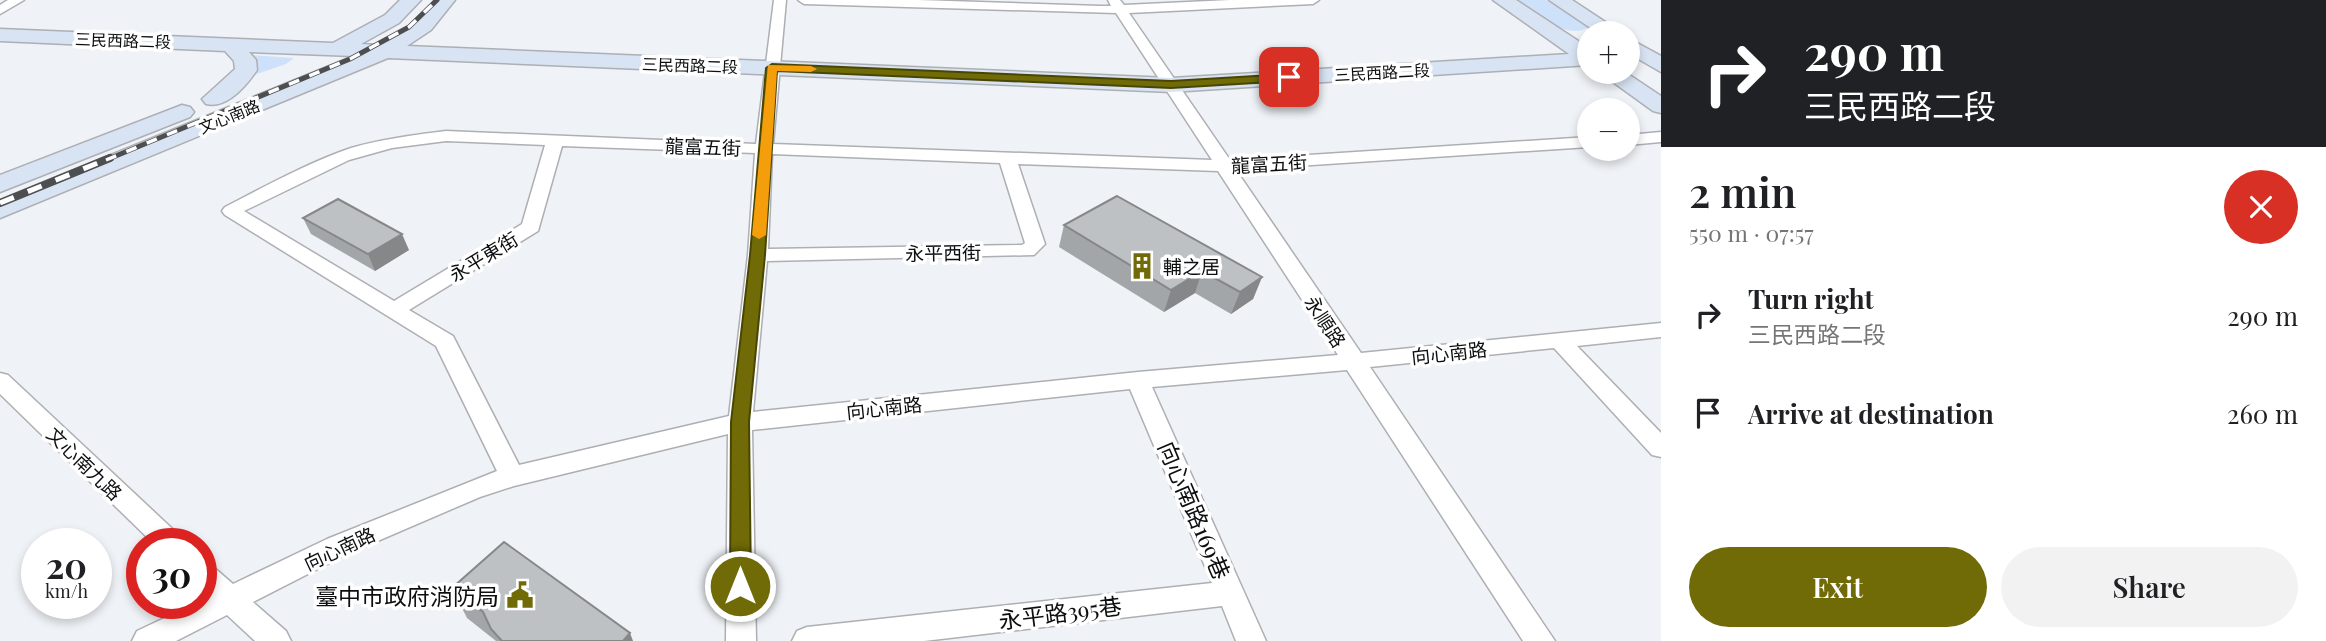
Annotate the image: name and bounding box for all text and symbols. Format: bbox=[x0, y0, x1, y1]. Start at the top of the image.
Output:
text: 290 m bbox=[1804, 18, 1944, 83]
map controls bbox=[1577, 21, 1640, 161]
button: + bbox=[1577, 21, 1640, 84]
street label: 三民西路二段 bbox=[75, 28, 171, 52]
icon: right bbox=[1689, 28, 1780, 119]
pin bbox=[1259, 47, 1319, 107]
street label: 三民西路二段 bbox=[642, 53, 738, 77]
icon: arrive bbox=[1270, 58, 1308, 96]
street label: 三民西路二段 bbox=[1334, 59, 1430, 85]
text: 三民西路二段 bbox=[1804, 83, 1996, 126]
street label: 文心南路 bbox=[195, 94, 263, 138]
button: − bbox=[1577, 98, 1640, 161]
street label: 龍富五街 bbox=[665, 132, 741, 160]
street label: 龍富五街 bbox=[1230, 148, 1308, 178]
text: 2 min bbox=[1689, 163, 1796, 219]
button: close bbox=[2224, 170, 2298, 244]
text: 550 m · 07:57 bbox=[1689, 217, 1814, 248]
street label: 永平東街 bbox=[444, 225, 522, 287]
street label: 永平西街 bbox=[905, 238, 981, 266]
building icon: 輔之居 bbox=[1127, 251, 1157, 281]
place label: 輔之居 bbox=[1163, 253, 1220, 279]
text: Turn right bbox=[1748, 281, 1874, 316]
street label: 永順路 bbox=[1300, 290, 1352, 352]
icon: right bbox=[1689, 296, 1727, 334]
text: 290 m bbox=[2227, 298, 2298, 333]
text: 三民西路二段 bbox=[1748, 318, 1886, 349]
street label: 向心南路 bbox=[1410, 335, 1488, 369]
street label: 向心南路 bbox=[845, 390, 923, 424]
icon: arrive bbox=[1689, 394, 1727, 432]
text: Arrive at destination bbox=[1748, 396, 1994, 431]
text: 260 m bbox=[2227, 396, 2298, 431]
street label: 文心南九路 bbox=[42, 421, 128, 505]
street label: 向心南路169巷 bbox=[1152, 436, 1238, 584]
street label: 向心南路 bbox=[299, 520, 379, 576]
speed limit sign: 30 bbox=[126, 528, 217, 619]
text: 20 bbox=[46, 541, 87, 588]
button: Exit bbox=[1689, 547, 1987, 627]
button: Share bbox=[2001, 547, 2298, 627]
position arrow bbox=[703, 549, 777, 623]
text: km/h bbox=[45, 579, 88, 603]
place label: 臺中市政府消防局 bbox=[315, 580, 499, 611]
public building icon: 臺中市政府消防局 bbox=[505, 580, 535, 610]
street label: 永平路395巷 bbox=[997, 589, 1123, 635]

